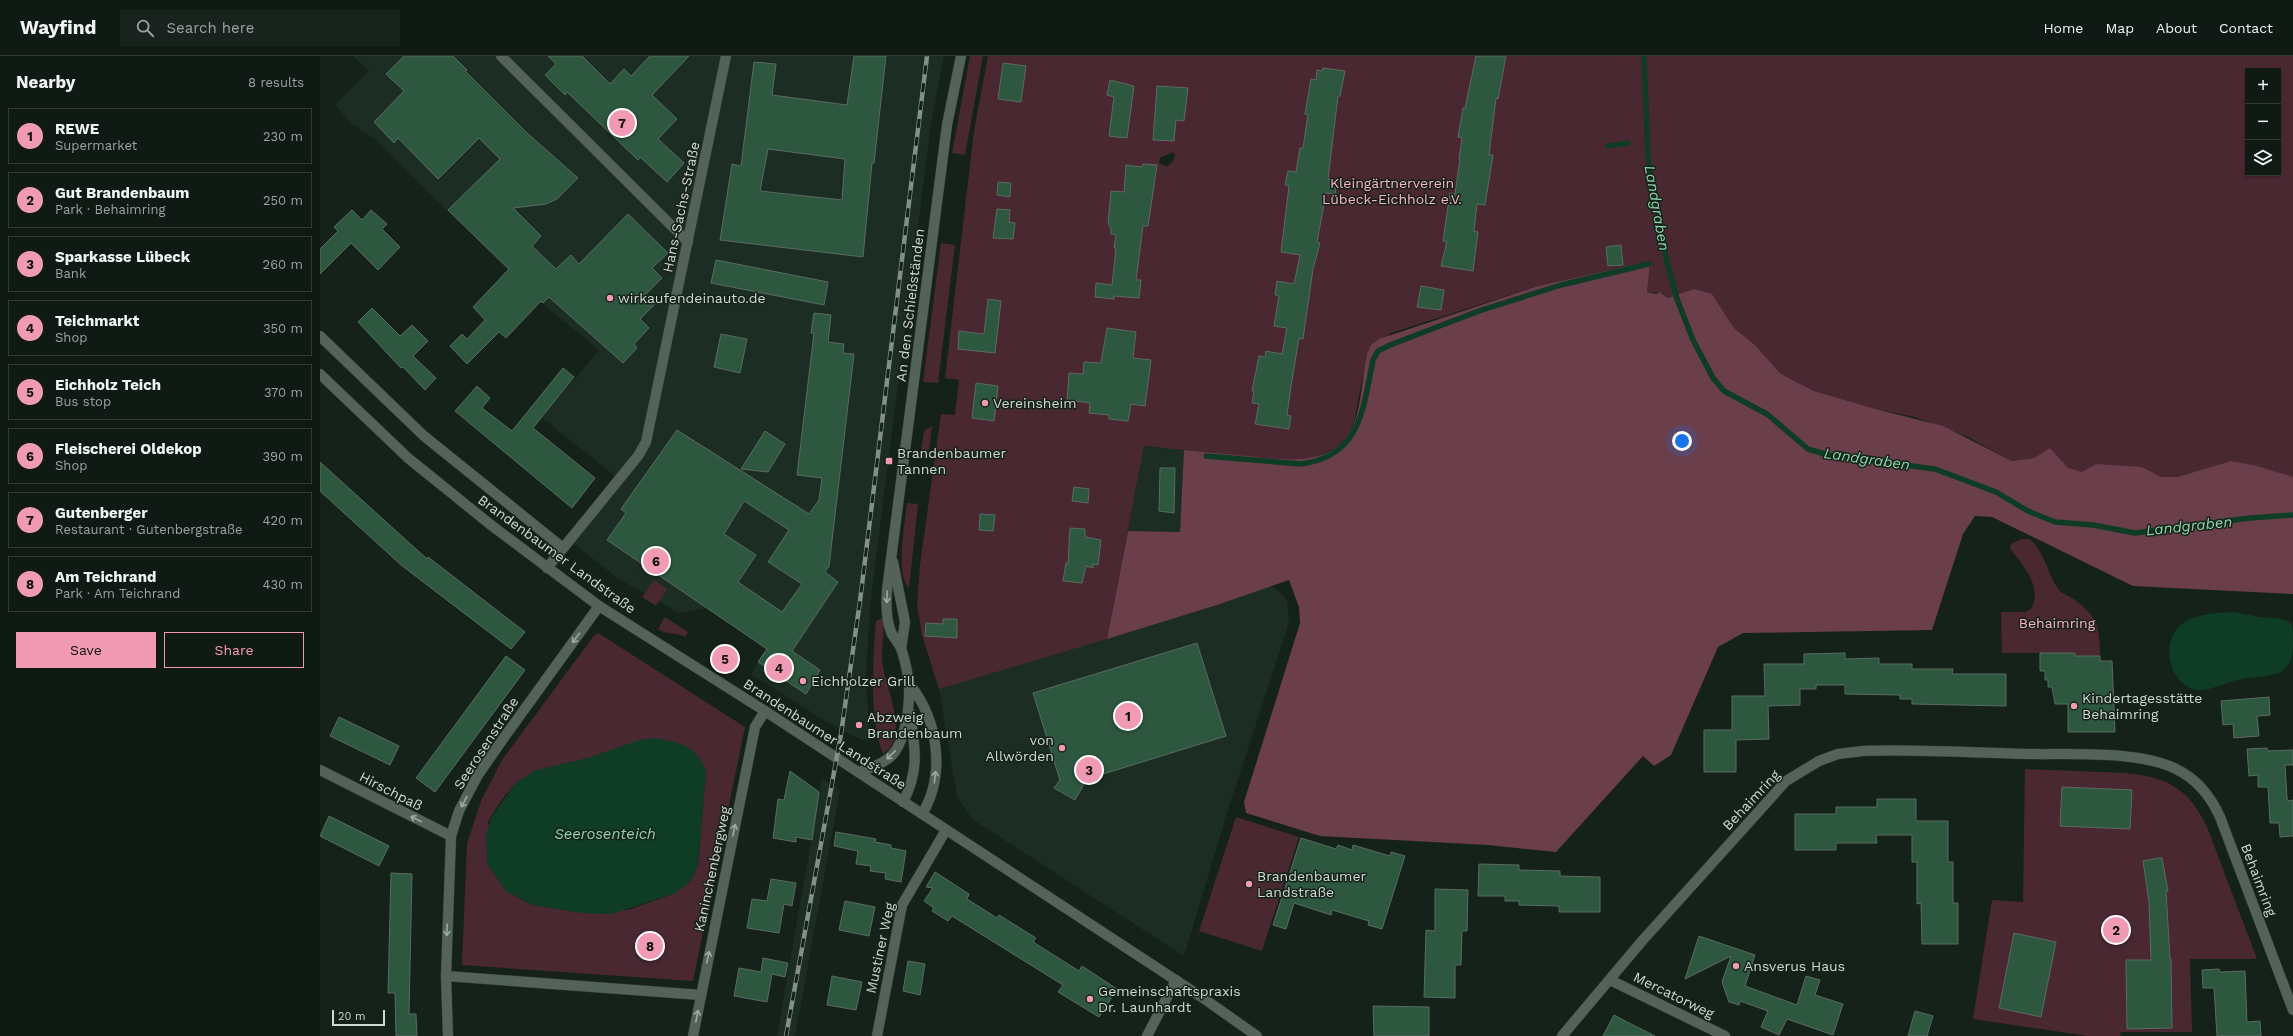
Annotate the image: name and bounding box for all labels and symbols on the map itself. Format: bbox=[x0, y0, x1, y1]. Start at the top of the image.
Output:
pin: 7 bbox=[609, 108, 635, 138]
street label: Hans-Sachs-Straße bbox=[659, 140, 703, 274]
water label: Landgraben bbox=[1641, 164, 1673, 252]
park label: Kleingärtnerverein Lübeck-Eichholz e.V. bbox=[1322, 175, 1462, 207]
street label: An den Schießständen bbox=[893, 227, 927, 383]
place label: wirkaufendeinauto.de bbox=[618, 290, 766, 306]
marker: wirkaufendeinauto.de bbox=[605, 293, 615, 303]
place label: Vereinsheim bbox=[993, 395, 1077, 411]
marker: Vereinsheim bbox=[980, 398, 990, 408]
your location bbox=[1672, 431, 1692, 451]
water label: Landgraben bbox=[1823, 444, 1911, 474]
place label: Brandenbaumer Tannen bbox=[897, 445, 1007, 477]
marker: Brandenbaumer Tannen bbox=[884, 456, 894, 466]
street label: Brandenbaumer Landstraße bbox=[475, 491, 639, 617]
water label: Landgraben bbox=[2145, 513, 2233, 539]
pin: 6 bbox=[643, 546, 669, 576]
one-way arrow bbox=[883, 590, 890, 603]
park label: Behaimring bbox=[2019, 615, 2096, 631]
one-way arrow bbox=[572, 632, 580, 643]
pin: 5 bbox=[712, 644, 738, 674]
pin: 4 bbox=[766, 653, 792, 683]
place label: Eichholzer Grill bbox=[811, 673, 916, 689]
street label: Brandenbaumer Landstraße bbox=[741, 675, 909, 793]
marker: Eichholzer Grill bbox=[798, 676, 808, 686]
place label: Kindertagesstätte Behaimring bbox=[2082, 690, 2202, 722]
street label: Seerosenstraße bbox=[450, 694, 522, 792]
pin: 1 bbox=[1115, 701, 1141, 731]
marker: Kindertagesstätte Behaimring bbox=[2069, 701, 2079, 711]
place label: Abzweig Brandenbaum bbox=[867, 709, 962, 741]
marker: Abzweig Brandenbaum bbox=[854, 720, 864, 730]
place label: von Allwörden bbox=[986, 732, 1054, 764]
marker: von Allwörden bbox=[1057, 743, 1067, 753]
one-way arrow bbox=[886, 751, 896, 760]
pin: 3 bbox=[1076, 755, 1102, 785]
street label: Behaimring bbox=[1719, 766, 1783, 833]
street label: Hirschpaß bbox=[357, 768, 425, 814]
one-way arrow bbox=[931, 771, 939, 784]
one-way arrow bbox=[459, 796, 467, 808]
street label: Kaninchenbergweg bbox=[691, 804, 733, 933]
one-way arrow bbox=[410, 815, 422, 822]
one-way arrow bbox=[731, 823, 739, 836]
water label: Seerosenteich bbox=[554, 825, 656, 843]
street label: Behaimring bbox=[2238, 841, 2280, 919]
place label: Brandenbaumer Landstraße bbox=[1257, 868, 1367, 900]
marker: Brandenbaumer Landstraße bbox=[1244, 879, 1254, 889]
street label: Mustiner Weg bbox=[863, 901, 898, 995]
pin: 2 bbox=[2103, 915, 2129, 945]
one-way arrow bbox=[444, 923, 451, 936]
pin: 8 bbox=[637, 931, 663, 961]
one-way arrow bbox=[705, 951, 713, 964]
place label: Ansverus Haus bbox=[1744, 958, 1845, 974]
marker: Ansverus Haus bbox=[1731, 961, 1741, 971]
street label: Mercatorweg bbox=[1631, 969, 1717, 1022]
place label: Gemeinschaftspraxis Dr. Launhardt bbox=[1098, 983, 1241, 1015]
marker: Gemeinschaftspraxis Dr. Launhardt bbox=[1085, 994, 1095, 1004]
scale bar bbox=[332, 1008, 385, 1027]
one-way arrow bbox=[693, 1009, 701, 1022]

